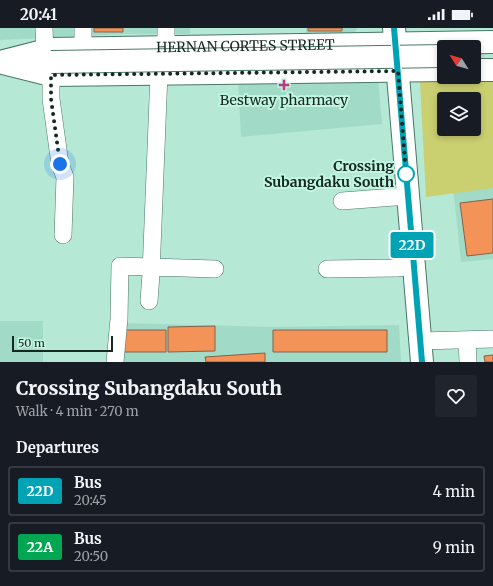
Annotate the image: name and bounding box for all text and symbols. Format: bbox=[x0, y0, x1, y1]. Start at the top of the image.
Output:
text: 20:41 bbox=[20, 5, 57, 24]
street label: HERNAN CORTES STREET bbox=[156, 36, 335, 56]
north arrow bbox=[437, 40, 481, 84]
map controls bbox=[437, 40, 481, 136]
marker: Bestway pharmacy bbox=[279, 80, 289, 90]
place label: Bestway pharmacy bbox=[220, 91, 349, 109]
button: layers bbox=[437, 92, 481, 136]
your location bbox=[50, 154, 70, 174]
place label: Crossing Subangdaku South bbox=[264, 157, 395, 191]
marker: Crossing Subangdaku South bbox=[397, 165, 415, 183]
line badge: 22D bbox=[389, 232, 435, 258]
text: 22D bbox=[399, 236, 425, 254]
scale bar bbox=[12, 334, 113, 353]
text: 50 m bbox=[18, 336, 45, 350]
button: heart bbox=[435, 375, 477, 417]
text: Crossing Subangdaku South bbox=[16, 376, 282, 400]
text: Walk · 4 min · 270 m bbox=[16, 403, 139, 420]
text: Departures bbox=[16, 438, 99, 457]
text: Bus bbox=[74, 473, 102, 492]
text: 22D bbox=[27, 482, 53, 500]
text: 4 min bbox=[433, 482, 475, 501]
text: 20:45 bbox=[74, 492, 107, 509]
text: Bus bbox=[74, 529, 102, 548]
text: 22A bbox=[27, 538, 53, 556]
text: 9 min bbox=[433, 538, 475, 557]
text: 20:50 bbox=[74, 548, 108, 565]

